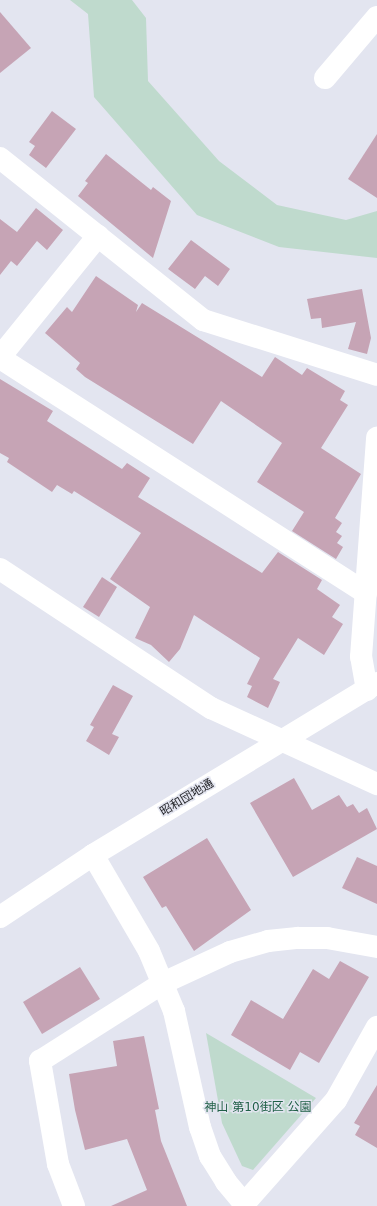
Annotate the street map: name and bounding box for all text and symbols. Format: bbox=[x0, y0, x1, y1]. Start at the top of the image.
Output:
street label: 昭和団地通 bbox=[158, 776, 216, 820]
park label: 神山 第10街区 公園 bbox=[205, 1101, 311, 1115]

